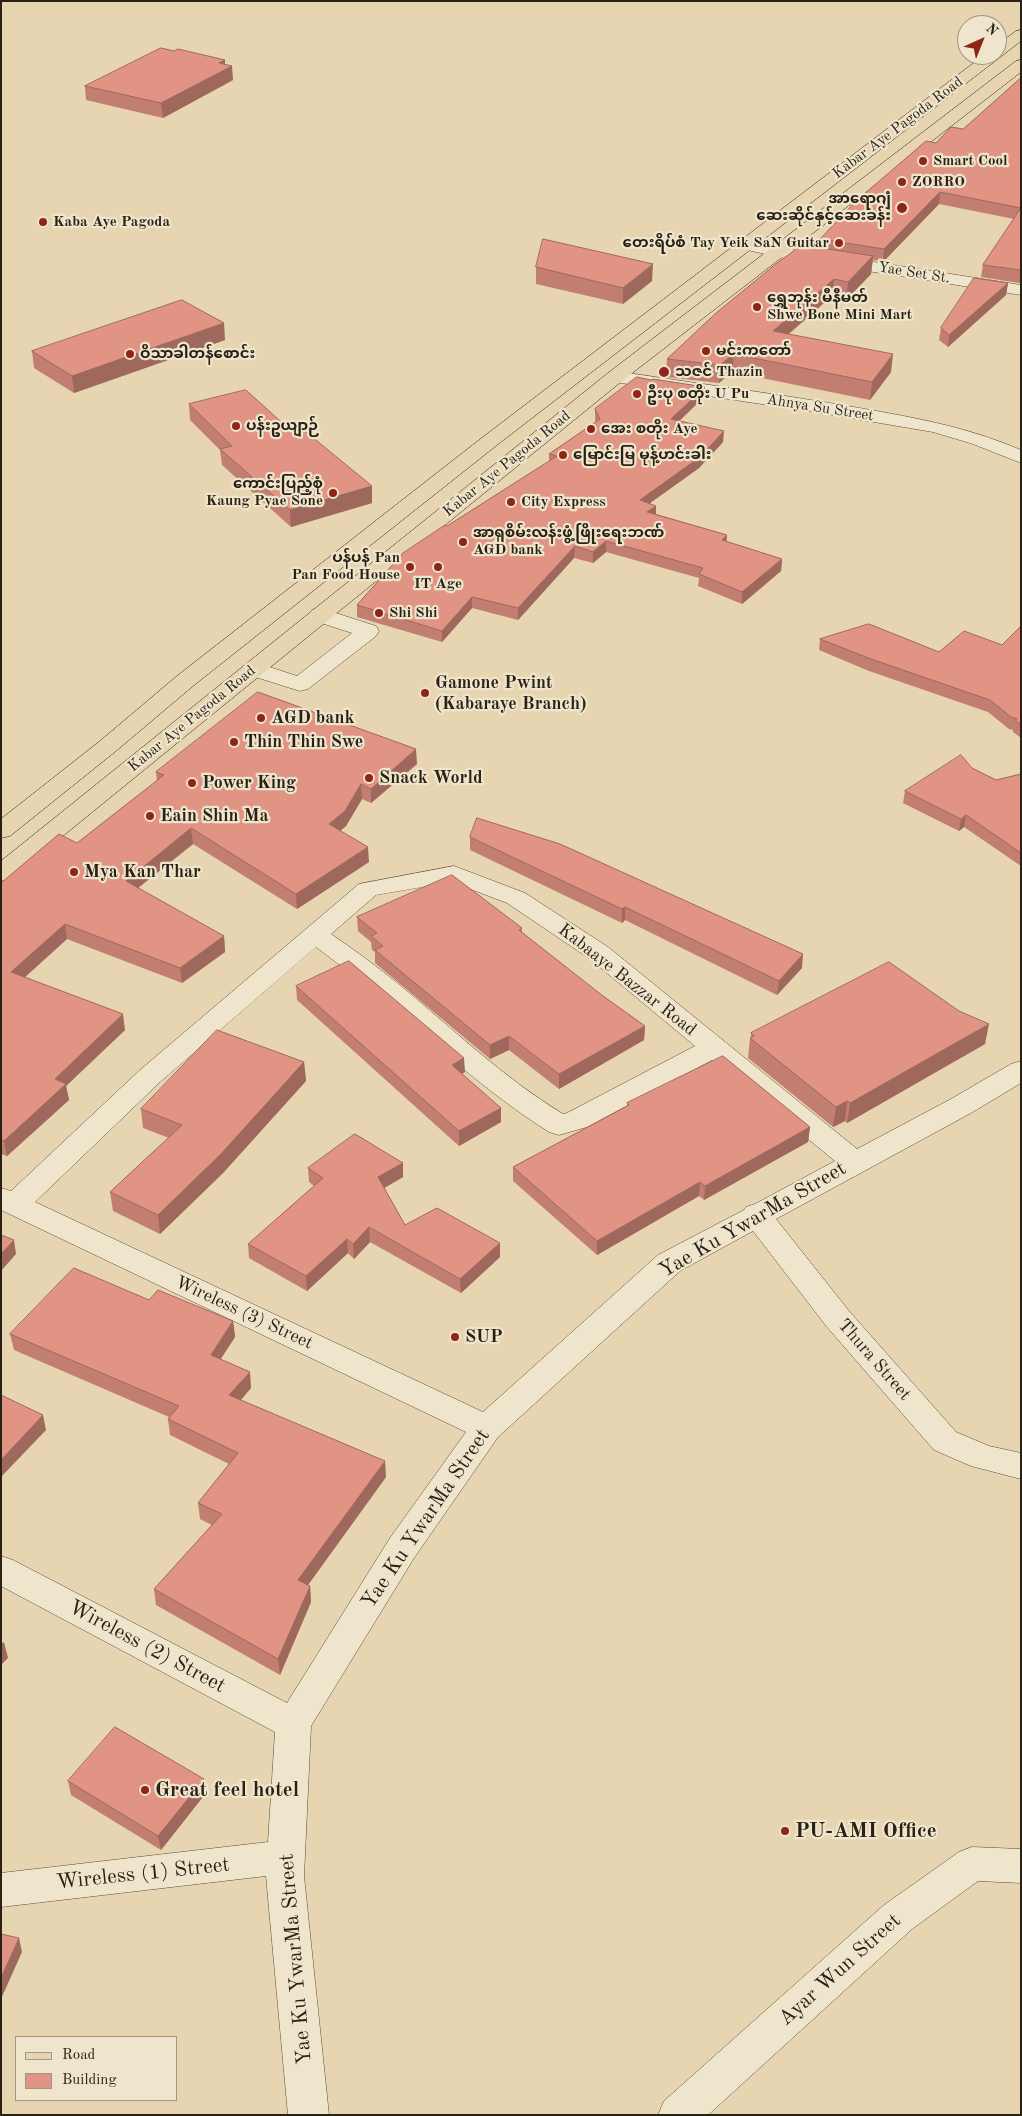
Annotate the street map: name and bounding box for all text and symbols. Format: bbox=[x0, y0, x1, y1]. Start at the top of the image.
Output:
north arrow bbox=[957, 15, 1007, 65]
text: N bbox=[983, 21, 1000, 39]
street label: Kabar Aye Pagoda Road bbox=[829, 73, 967, 183]
place label: Smart Cool bbox=[933, 152, 1008, 170]
marker: Smart Cool bbox=[917, 155, 929, 167]
place label: ZORRO bbox=[912, 173, 965, 191]
marker: ZORRO bbox=[896, 176, 908, 188]
place label: အာရောဂျံ ဆေးဆိုင်နှင့်ဆေးခန်း bbox=[756, 190, 891, 225]
marker: အာရောဂျံ ဆေးဆိုင်နှင့်ဆေးခန်း bbox=[895, 201, 909, 215]
place label: Kaba Aye Pagoda bbox=[53, 213, 170, 231]
marker: Kaba Aye Pagoda bbox=[37, 216, 49, 228]
place label: တေးရိပ်စံ Tay Yeik SaN Guitar bbox=[623, 234, 829, 252]
marker: တေးရိပ်စံ Tay Yeik SaN Guitar bbox=[833, 237, 845, 249]
street label: Yae Set St. bbox=[877, 258, 951, 288]
place label: ရွှေဘုန်း မီနီမတ် Shwe Bone Mini Mart bbox=[767, 289, 912, 324]
marker: ရွှေဘုန်း မီနီမတ် Shwe Bone Mini Mart bbox=[751, 301, 763, 313]
place label: မင်းကတော် bbox=[716, 342, 791, 360]
place label: ဝိသာခါတန်စောင်း bbox=[140, 345, 255, 363]
marker: မင်းကတော် bbox=[700, 345, 712, 357]
marker: ဝိသာခါတန်စောင်း bbox=[124, 348, 136, 360]
place label: သဇင် Thazin bbox=[675, 363, 763, 381]
marker: သဇင် Thazin bbox=[657, 365, 671, 379]
place label: ဦးပု စတိုး U Pu bbox=[647, 385, 749, 403]
marker: ဦးပု စတိုး U Pu bbox=[631, 388, 643, 400]
street label: Ahnya Su Street bbox=[765, 391, 875, 425]
street label: Kabar Aye Pagoda Road bbox=[440, 407, 574, 521]
place label: ပန်းဥယျာဉ် bbox=[246, 417, 319, 435]
marker: ပန်းဥယျာဉ် bbox=[230, 420, 242, 432]
place label: အေး စတိုး Aye bbox=[601, 420, 698, 438]
marker: အေး စတိုး Aye bbox=[585, 423, 597, 435]
place label: မြောင်းမြ မုန့်ဟင်းခါး bbox=[573, 446, 711, 464]
marker: မြောင်းမြ မုန့်ဟင်းခါး bbox=[557, 449, 569, 461]
place label: ကောင်းပြည့်စုံ Kaung Pyae Sone bbox=[206, 475, 323, 510]
marker: ကောင်းပြည့်စုံ Kaung Pyae Sone bbox=[327, 487, 339, 499]
place label: City Express bbox=[521, 493, 606, 511]
marker: City Express bbox=[505, 496, 517, 508]
place label: အာရှစိမ်းလန်းဖွံ့ဖြိုးရေးဘဏ် AGD bank bbox=[473, 524, 664, 559]
marker: အာရှစိမ်းလန်းဖွံ့ဖြိုးရေးဘဏ် AGD bank bbox=[457, 536, 469, 548]
place label: ပန်ပန် Pan Pan Food House bbox=[291, 549, 400, 584]
marker: ပန်ပန် Pan Pan Food House bbox=[404, 561, 416, 573]
marker: IT Age bbox=[432, 561, 444, 573]
place label: IT Age bbox=[414, 575, 462, 593]
place label: Shi Shi bbox=[389, 604, 437, 622]
marker: Shi Shi bbox=[373, 607, 385, 619]
street label: Kabar Aye Pagoda Road bbox=[125, 662, 259, 776]
place label: Gamone Pwint (Kabaraye Branch) bbox=[435, 672, 587, 714]
marker: Gamone Pwint (Kabaraye Branch) bbox=[419, 687, 431, 699]
place label: AGD bank bbox=[271, 707, 355, 729]
marker: AGD bank bbox=[255, 712, 267, 724]
place label: Thin Thin Swe bbox=[244, 731, 363, 753]
marker: Thin Thin Swe bbox=[228, 736, 240, 748]
place label: Snack World bbox=[379, 767, 483, 789]
place label: Power King bbox=[202, 772, 296, 794]
marker: Snack World bbox=[363, 772, 375, 784]
marker: Power King bbox=[186, 777, 198, 789]
place label: Eain Shin Ma bbox=[160, 805, 269, 827]
marker: Eain Shin Ma bbox=[144, 810, 156, 822]
place label: Mya Kan Thar bbox=[84, 861, 201, 883]
marker: Mya Kan Thar bbox=[68, 866, 80, 878]
street label: Kabaaye Bazzar Road bbox=[553, 919, 701, 1041]
street label: Yae Ku YwarMa Street bbox=[655, 1156, 851, 1284]
street label: Wireless (3) Street bbox=[172, 1272, 316, 1354]
street label: Thura Street bbox=[833, 1315, 915, 1405]
place label: SUP bbox=[465, 1326, 503, 1348]
marker: SUP bbox=[449, 1331, 461, 1343]
street label: Yae Ku YwarMa Street bbox=[356, 1424, 496, 1614]
street label: Wireless (2) Street bbox=[64, 1595, 230, 1699]
place label: Great feel hotel bbox=[155, 1777, 299, 1803]
marker: Great feel hotel bbox=[139, 1784, 151, 1796]
place label: PU-AMI Office bbox=[795, 1818, 937, 1844]
marker: PU-AMI Office bbox=[779, 1825, 791, 1837]
street label: Wireless (1) Street bbox=[55, 1852, 231, 1896]
street label: Yae Ku YwarMa Street bbox=[274, 1852, 318, 2066]
street label: Ayar Wun Street bbox=[774, 1908, 906, 2032]
legend bbox=[15, 2036, 178, 2101]
text: Road bbox=[62, 2048, 95, 2063]
text: Building bbox=[62, 2073, 117, 2088]

